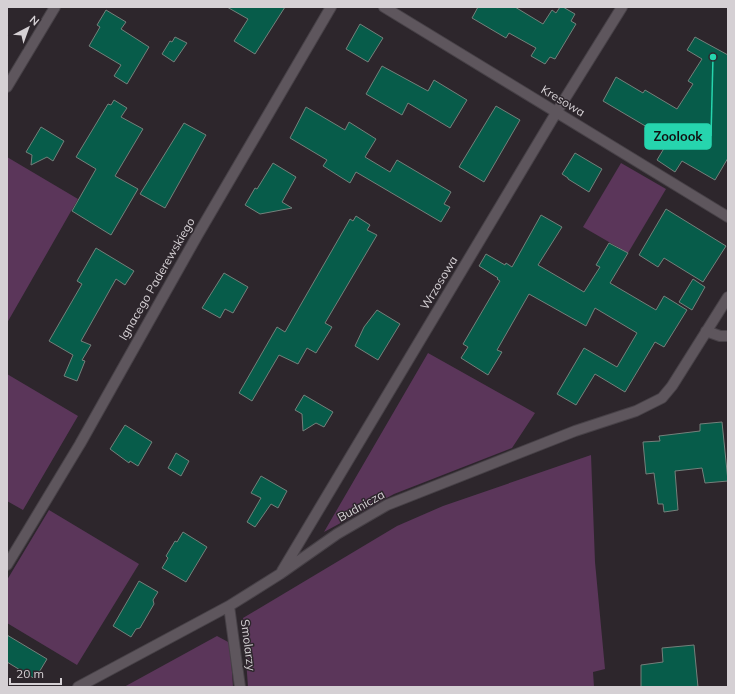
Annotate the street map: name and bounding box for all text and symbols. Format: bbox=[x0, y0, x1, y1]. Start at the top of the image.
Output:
north arrow bbox=[8, 8, 48, 48]
text: N bbox=[27, 12, 42, 28]
street label: Kresowa bbox=[539, 82, 588, 120]
callout: Zoolook bbox=[645, 124, 711, 149]
text: Zoolook bbox=[653, 128, 703, 144]
street label: Ignacego Paderewskiego bbox=[115, 215, 198, 343]
street label: Wrzosowa bbox=[417, 253, 461, 312]
street label: Budnicza bbox=[335, 487, 387, 525]
street label: Smolarzy bbox=[238, 618, 259, 672]
scale bar bbox=[10, 660, 61, 686]
text: 20 m bbox=[16, 666, 44, 681]

